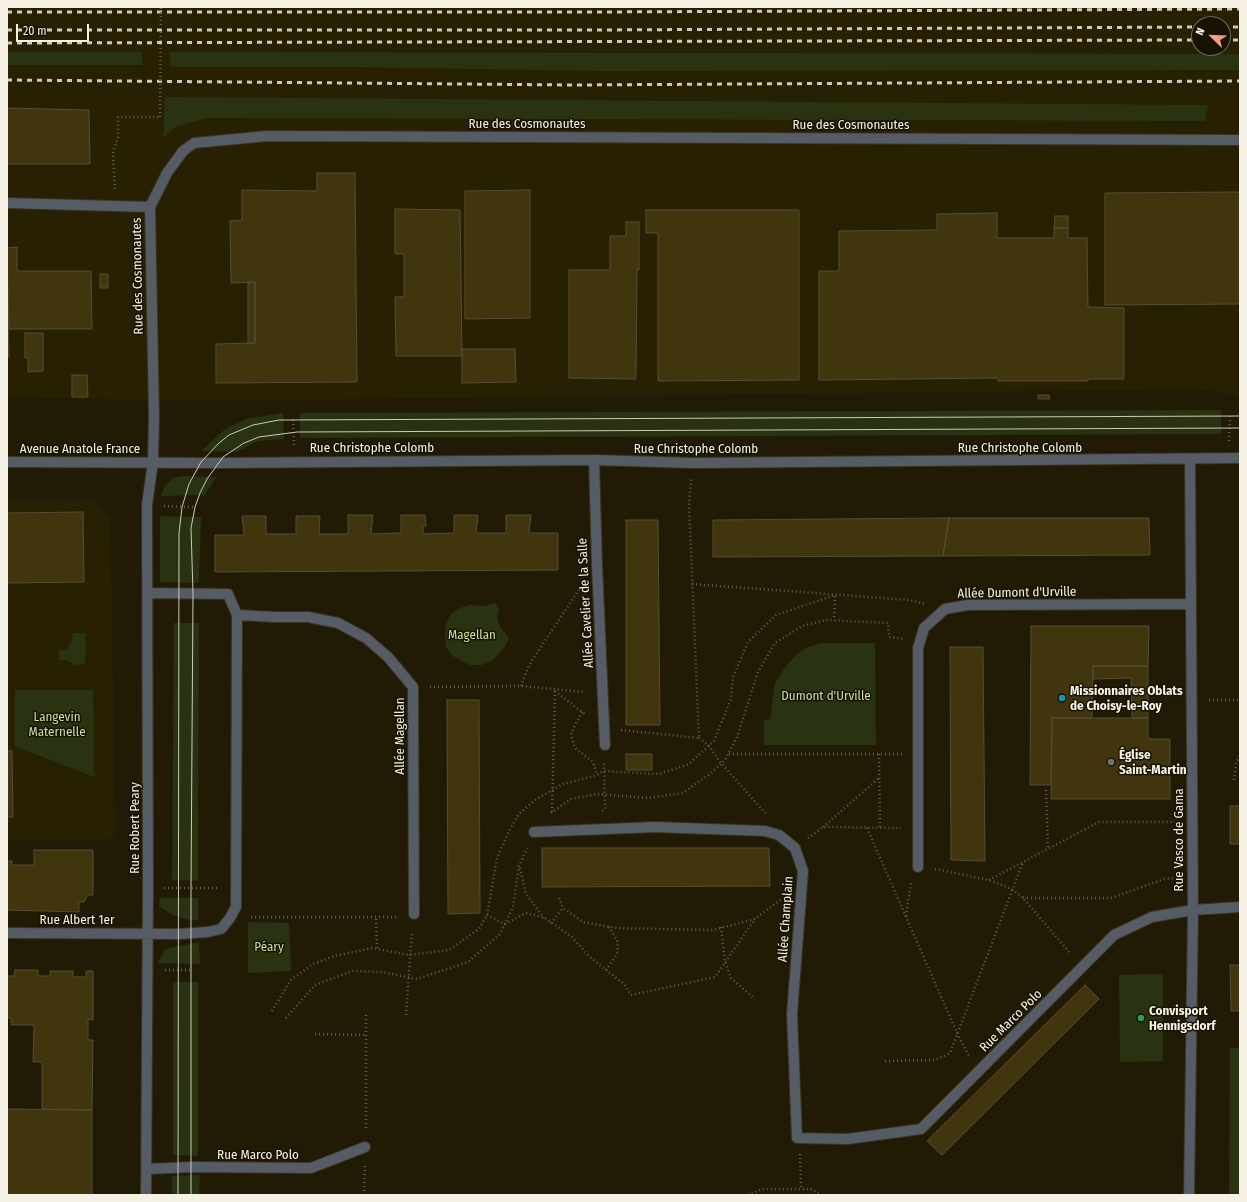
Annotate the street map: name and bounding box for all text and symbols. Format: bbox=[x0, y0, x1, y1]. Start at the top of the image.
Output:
scale bar bbox=[18, 16, 91, 42]
north arrow bbox=[1191, 16, 1231, 56]
text: 20 m bbox=[23, 24, 47, 38]
text: N bbox=[1193, 26, 1208, 37]
street label: Rue des Cosmonautes bbox=[469, 116, 585, 132]
street label: Rue des Cosmonautes bbox=[793, 117, 909, 133]
street label: Rue des Cosmonautes bbox=[129, 217, 147, 335]
street label: Rue Christophe Colomb bbox=[310, 440, 434, 456]
street label: Rue Christophe Colomb bbox=[958, 440, 1082, 456]
street label: Avenue Anatole France bbox=[20, 441, 140, 457]
street label: Rue Christophe Colomb bbox=[634, 441, 758, 457]
street label: Allée Cavelier de la Salle bbox=[575, 538, 597, 668]
street label: Allée Dumont d'Urville bbox=[957, 584, 1077, 602]
park label: Magellan bbox=[448, 627, 496, 643]
place label: Missionnaires Oblats de Choisy-le-Roy bbox=[1070, 683, 1183, 714]
park label: Dumont d'Urville bbox=[781, 688, 871, 704]
marker: Missionnaires Oblats de Choisy-le-Roy bbox=[1057, 693, 1067, 703]
street label: Allée Magellan bbox=[392, 697, 408, 775]
park label: Langevin Maternelle bbox=[28, 709, 86, 740]
place label: Église Saint-Martin bbox=[1119, 747, 1187, 778]
marker: Église Saint-Martin bbox=[1106, 757, 1116, 767]
street label: Rue Robert Peary bbox=[127, 782, 143, 874]
street label: Rue Vasco de Gama bbox=[1171, 788, 1187, 892]
street label: Allée Champlain bbox=[775, 876, 797, 962]
street label: Rue Albert 1er bbox=[40, 912, 114, 928]
park label: Péary bbox=[254, 939, 284, 955]
street label: Rue Marco Polo bbox=[977, 987, 1045, 1055]
place label: Convisport Hennigsdorf bbox=[1149, 1003, 1216, 1034]
marker: Convisport Hennigsdorf bbox=[1136, 1013, 1146, 1023]
street label: Rue Marco Polo bbox=[217, 1147, 299, 1163]

